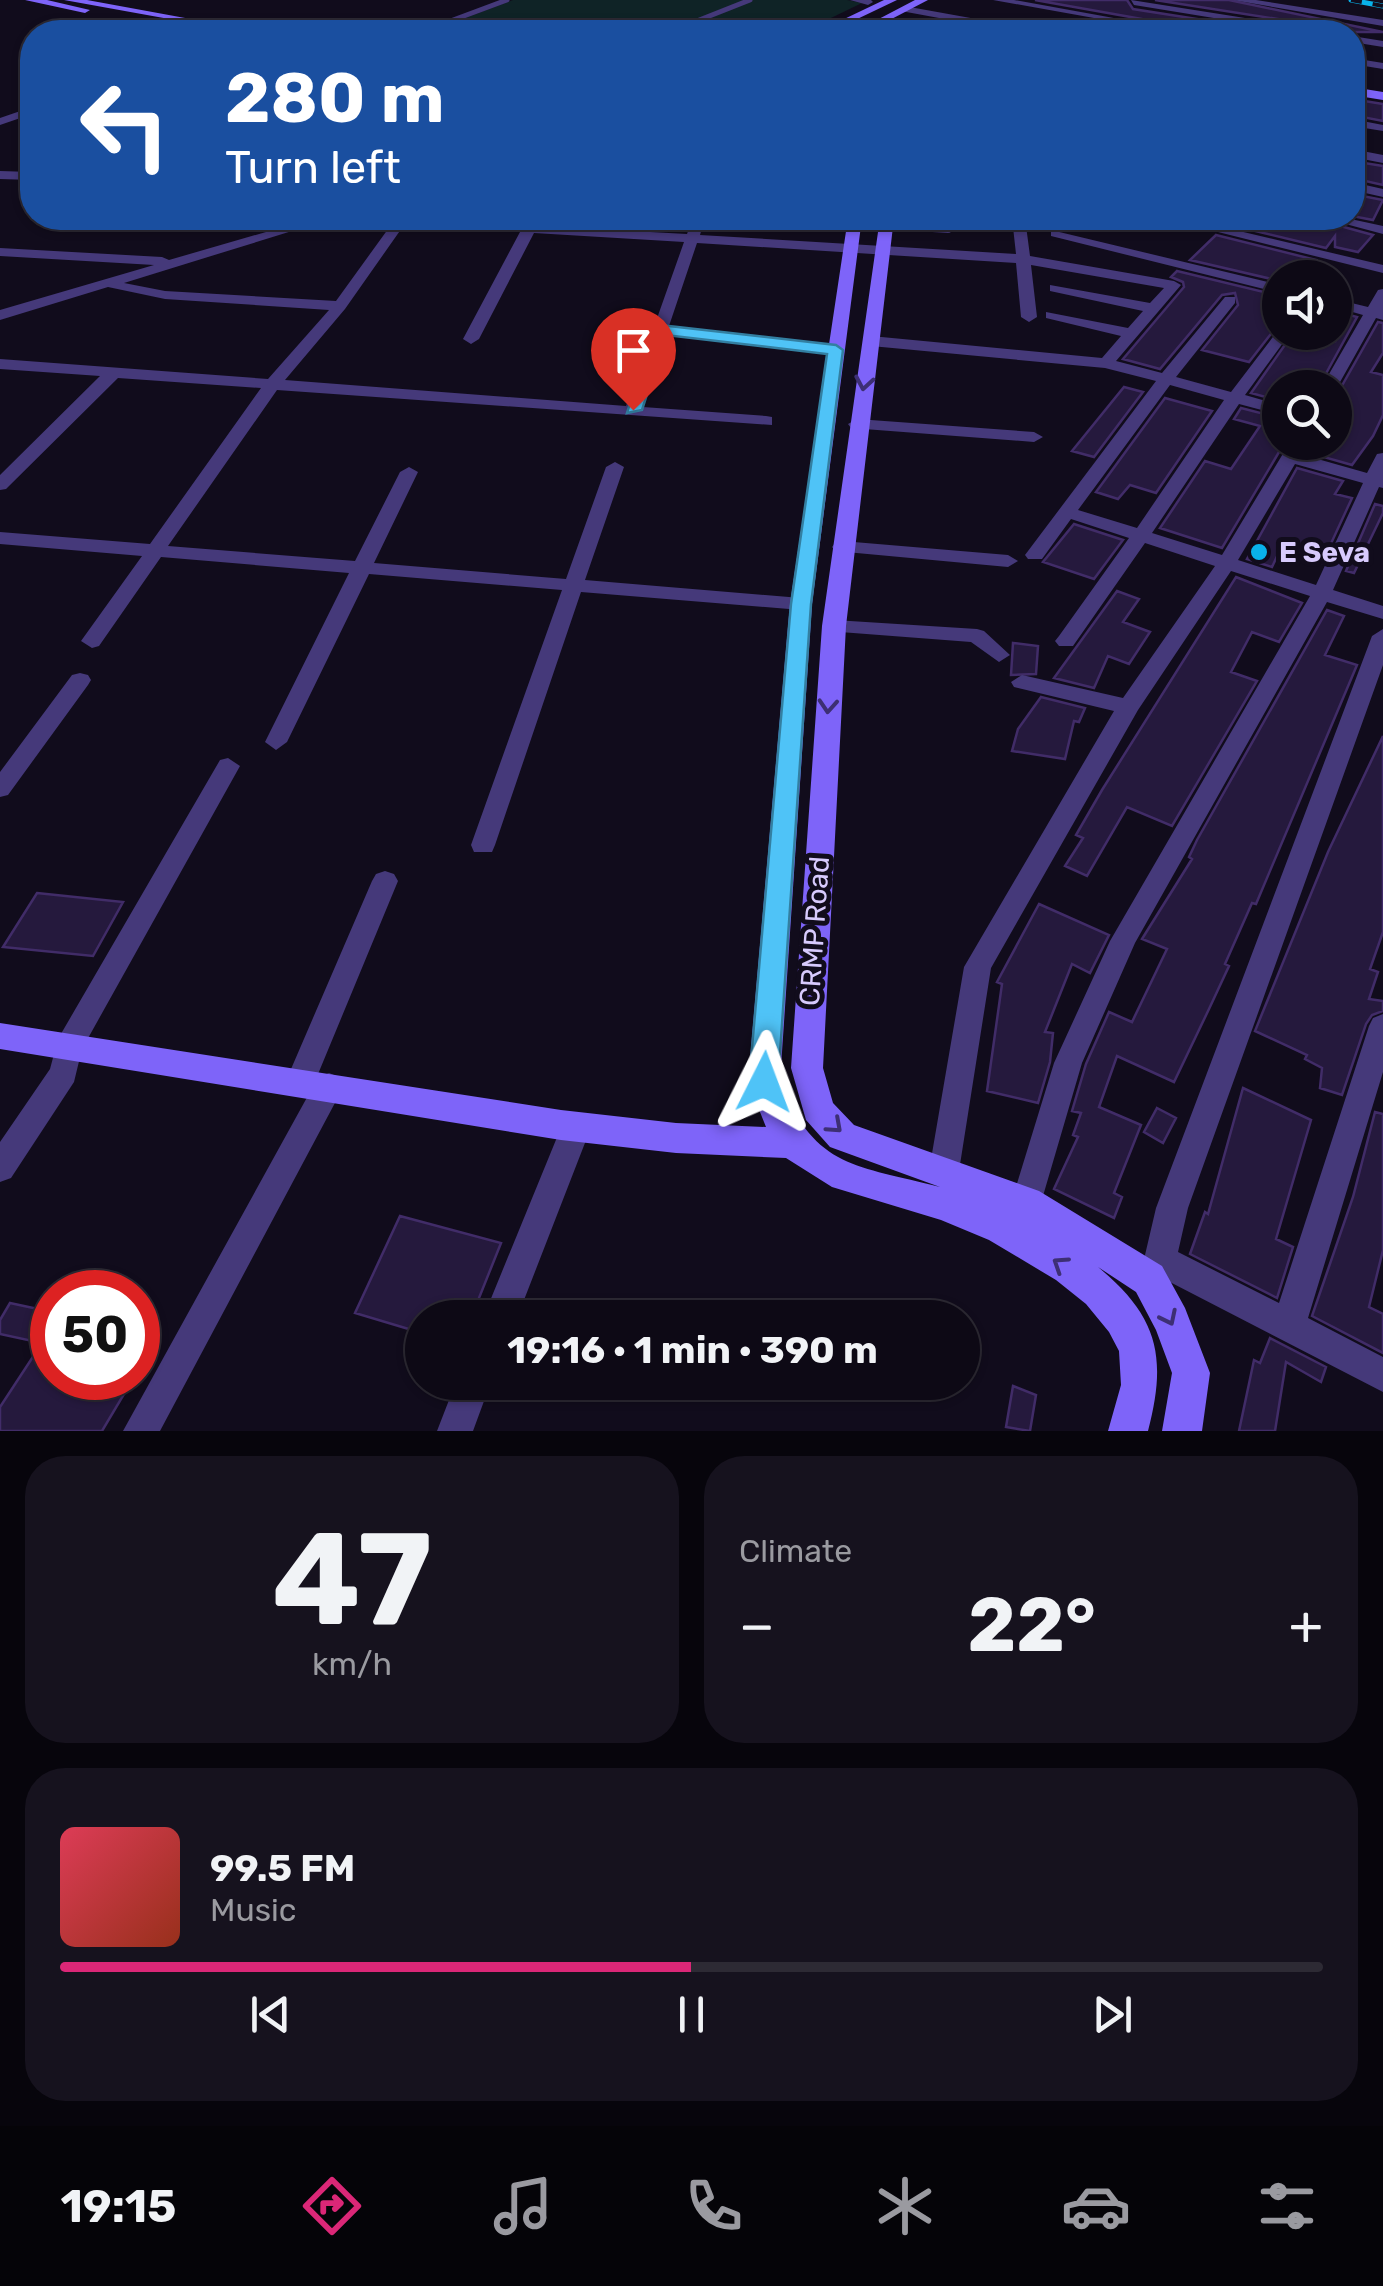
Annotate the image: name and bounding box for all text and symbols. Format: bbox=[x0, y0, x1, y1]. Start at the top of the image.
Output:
text: 280 m bbox=[225, 57, 445, 140]
icon: left bbox=[60, 60, 190, 190]
text: Turn left bbox=[225, 141, 401, 194]
map controls bbox=[1262, 260, 1352, 460]
button: sound bbox=[1262, 260, 1352, 350]
pin bbox=[591, 308, 676, 411]
icon: arrive bbox=[606, 323, 661, 378]
button: search bbox=[1262, 370, 1352, 460]
one-way arrow bbox=[854, 375, 875, 392]
place label: E Seva bbox=[1279, 536, 1370, 569]
marker: E Seva bbox=[1248, 541, 1270, 563]
one-way arrow bbox=[818, 699, 839, 715]
street label: CRMP Road bbox=[793, 855, 836, 1007]
position arrow bbox=[712, 1030, 816, 1134]
one-way arrow bbox=[824, 1115, 842, 1133]
one-way arrow bbox=[1053, 1257, 1071, 1276]
speed limit sign: 50 bbox=[30, 1270, 160, 1400]
one-way arrow bbox=[1157, 1307, 1176, 1325]
text: 19:16 · 1 min · 390 m bbox=[507, 1327, 878, 1373]
text: 47 bbox=[272, 1502, 432, 1657]
text: Climate bbox=[739, 1532, 852, 1570]
text: 22° bbox=[968, 1581, 1096, 1670]
text: − bbox=[739, 1593, 775, 1658]
text: + bbox=[1289, 1593, 1323, 1658]
text: km/h bbox=[312, 1645, 392, 1683]
text: 99.5 FM bbox=[210, 1845, 355, 1891]
text: Music bbox=[210, 1891, 296, 1929]
icon: previous bbox=[243, 1987, 298, 2042]
icon: pause bbox=[664, 1987, 719, 2042]
icon: next bbox=[1085, 1987, 1140, 2042]
icon: directions bbox=[297, 2171, 367, 2241]
icon: music bbox=[488, 2171, 558, 2241]
icon: phone bbox=[679, 2171, 749, 2241]
icon: climate bbox=[870, 2171, 940, 2241]
icon: car bbox=[1061, 2171, 1131, 2241]
icon: filters bbox=[1252, 2171, 1322, 2241]
text: 19:15 bbox=[61, 2180, 176, 2233]

